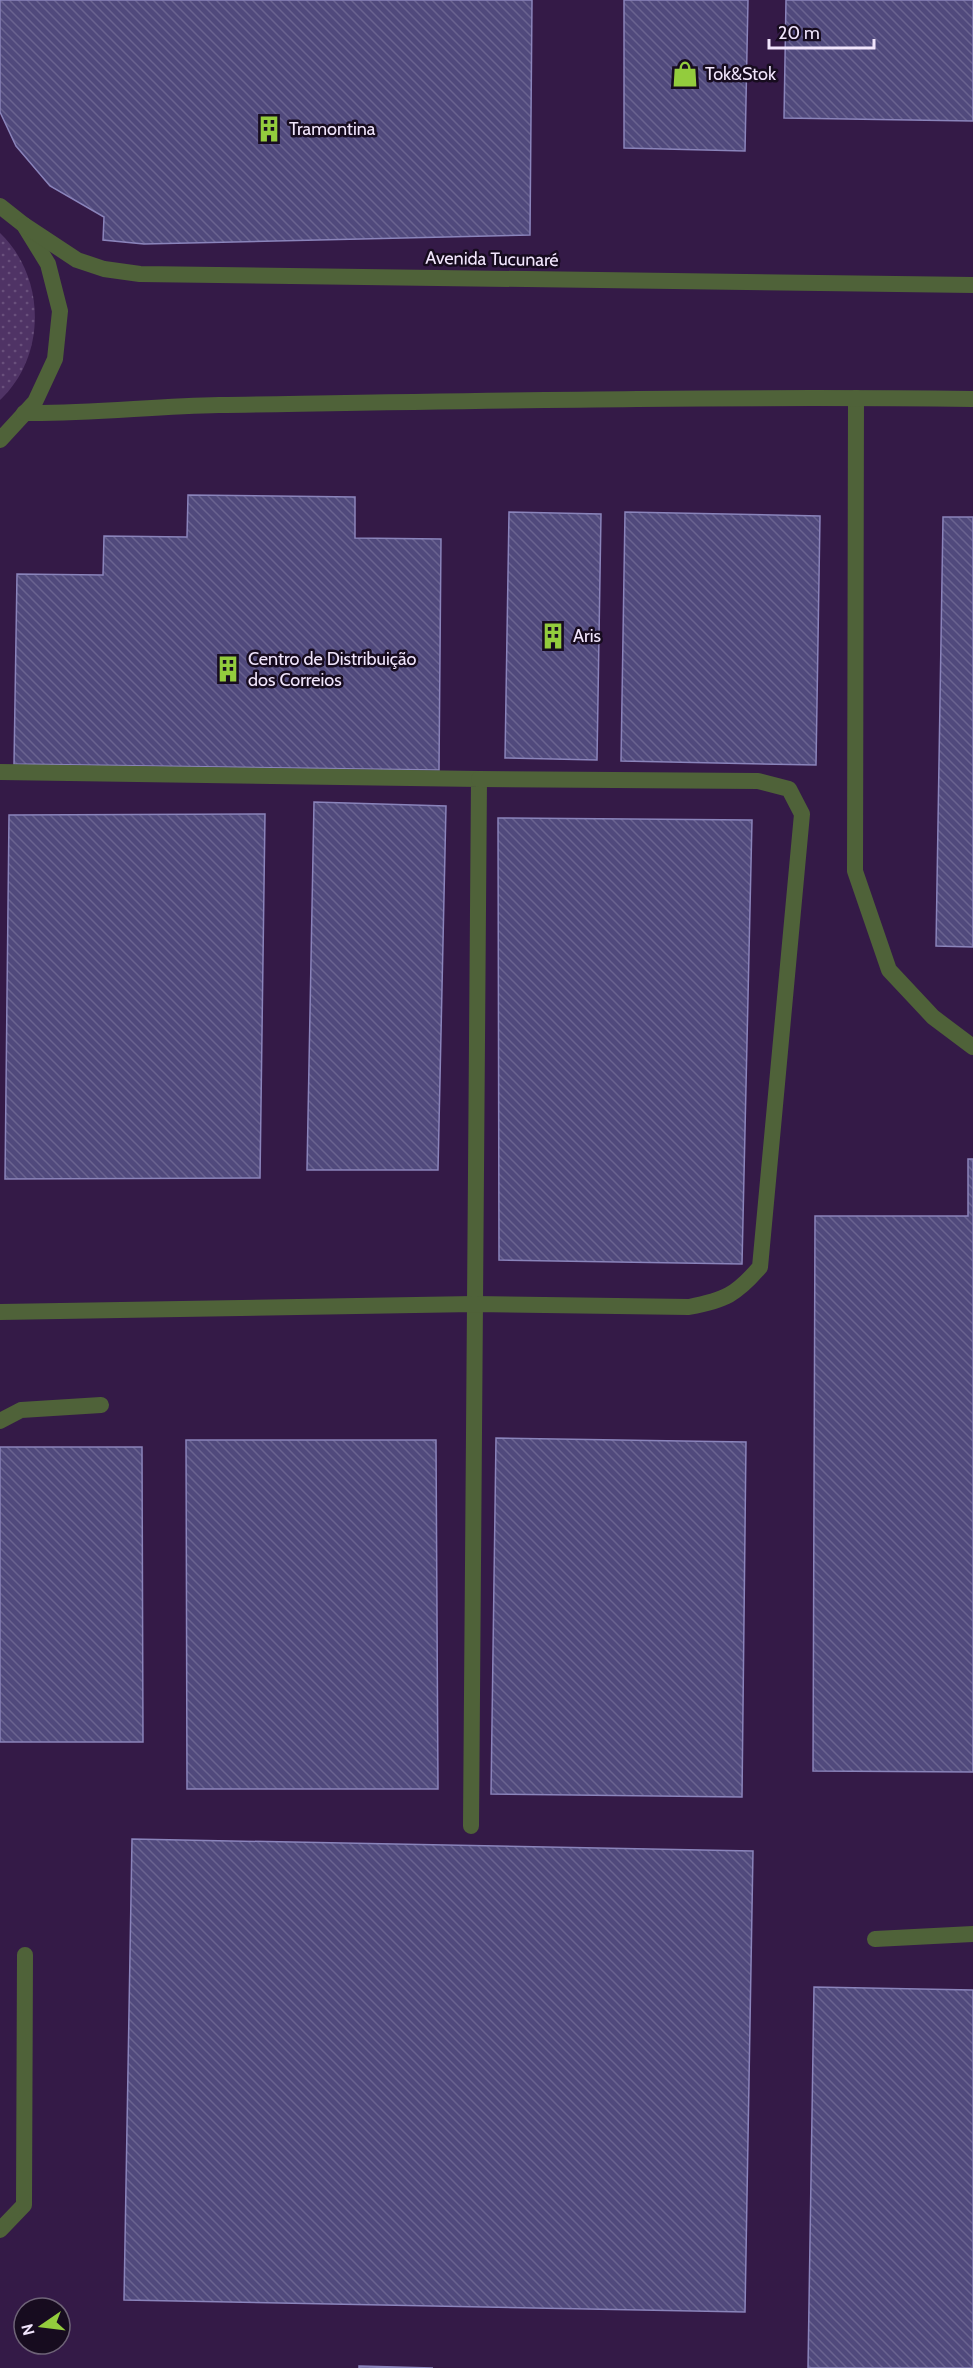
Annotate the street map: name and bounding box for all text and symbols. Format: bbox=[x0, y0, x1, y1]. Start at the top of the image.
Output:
scale bar bbox=[769, 12, 874, 50]
text: 20 m bbox=[778, 22, 820, 44]
shop icon: Tok&Stok bbox=[670, 59, 700, 89]
place label: Tok&Stok bbox=[705, 63, 777, 85]
building icon: Tramontina bbox=[254, 114, 284, 144]
place label: Tramontina bbox=[289, 118, 376, 140]
street label: Avenida Tucunaré bbox=[425, 247, 559, 271]
building icon: Aris bbox=[538, 621, 568, 651]
place label: Aris bbox=[573, 625, 601, 647]
place label: Centro de Distribuição dos Correios bbox=[248, 648, 417, 691]
building icon: Centro de Distribuição dos Correios bbox=[213, 654, 243, 684]
north arrow bbox=[12, 2296, 72, 2356]
text: N bbox=[17, 2322, 39, 2337]

